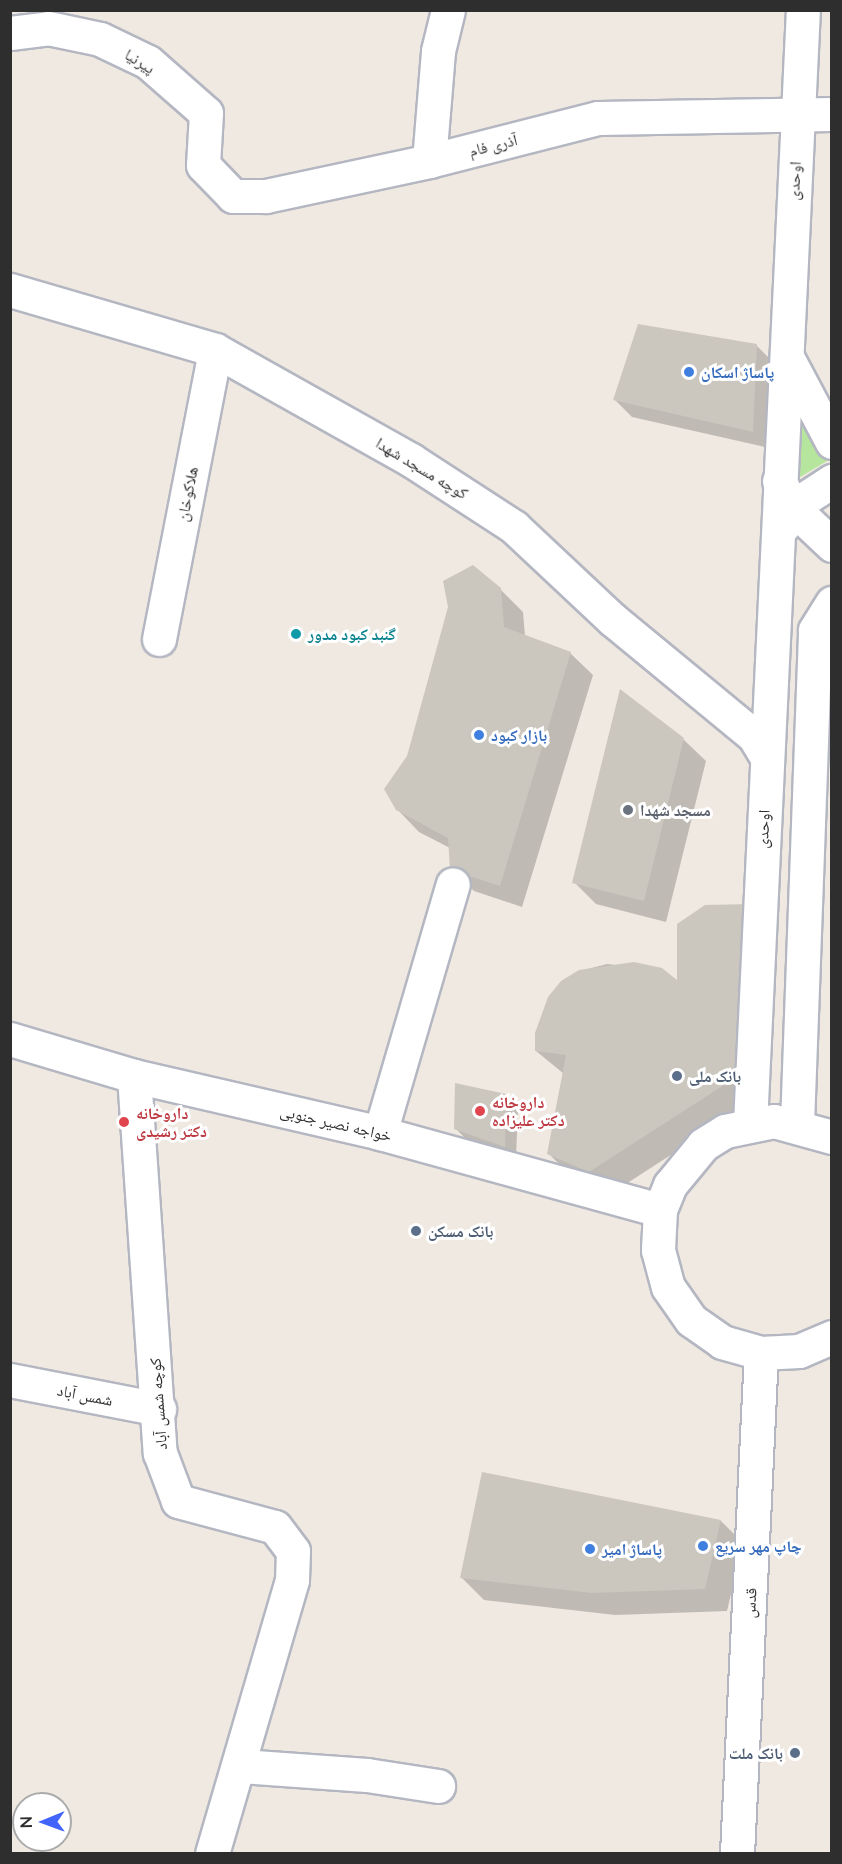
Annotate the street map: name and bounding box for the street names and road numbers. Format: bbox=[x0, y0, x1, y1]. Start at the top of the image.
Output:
street label: پیرنیا bbox=[121, 44, 159, 78]
street label: آذری فام bbox=[467, 130, 519, 160]
street label: اوحدی bbox=[783, 161, 805, 201]
street label: کوچه مسجد شهدا bbox=[373, 433, 471, 503]
street label: هلاکوخان bbox=[172, 465, 202, 523]
street label: اوحدی bbox=[752, 809, 774, 849]
street label: خواجه نصیر جنوبی bbox=[278, 1101, 394, 1145]
street label: کوچه شمس آباد bbox=[145, 1357, 171, 1451]
street label: شمس آباد bbox=[55, 1380, 115, 1410]
street label: قدس bbox=[740, 1587, 760, 1619]

